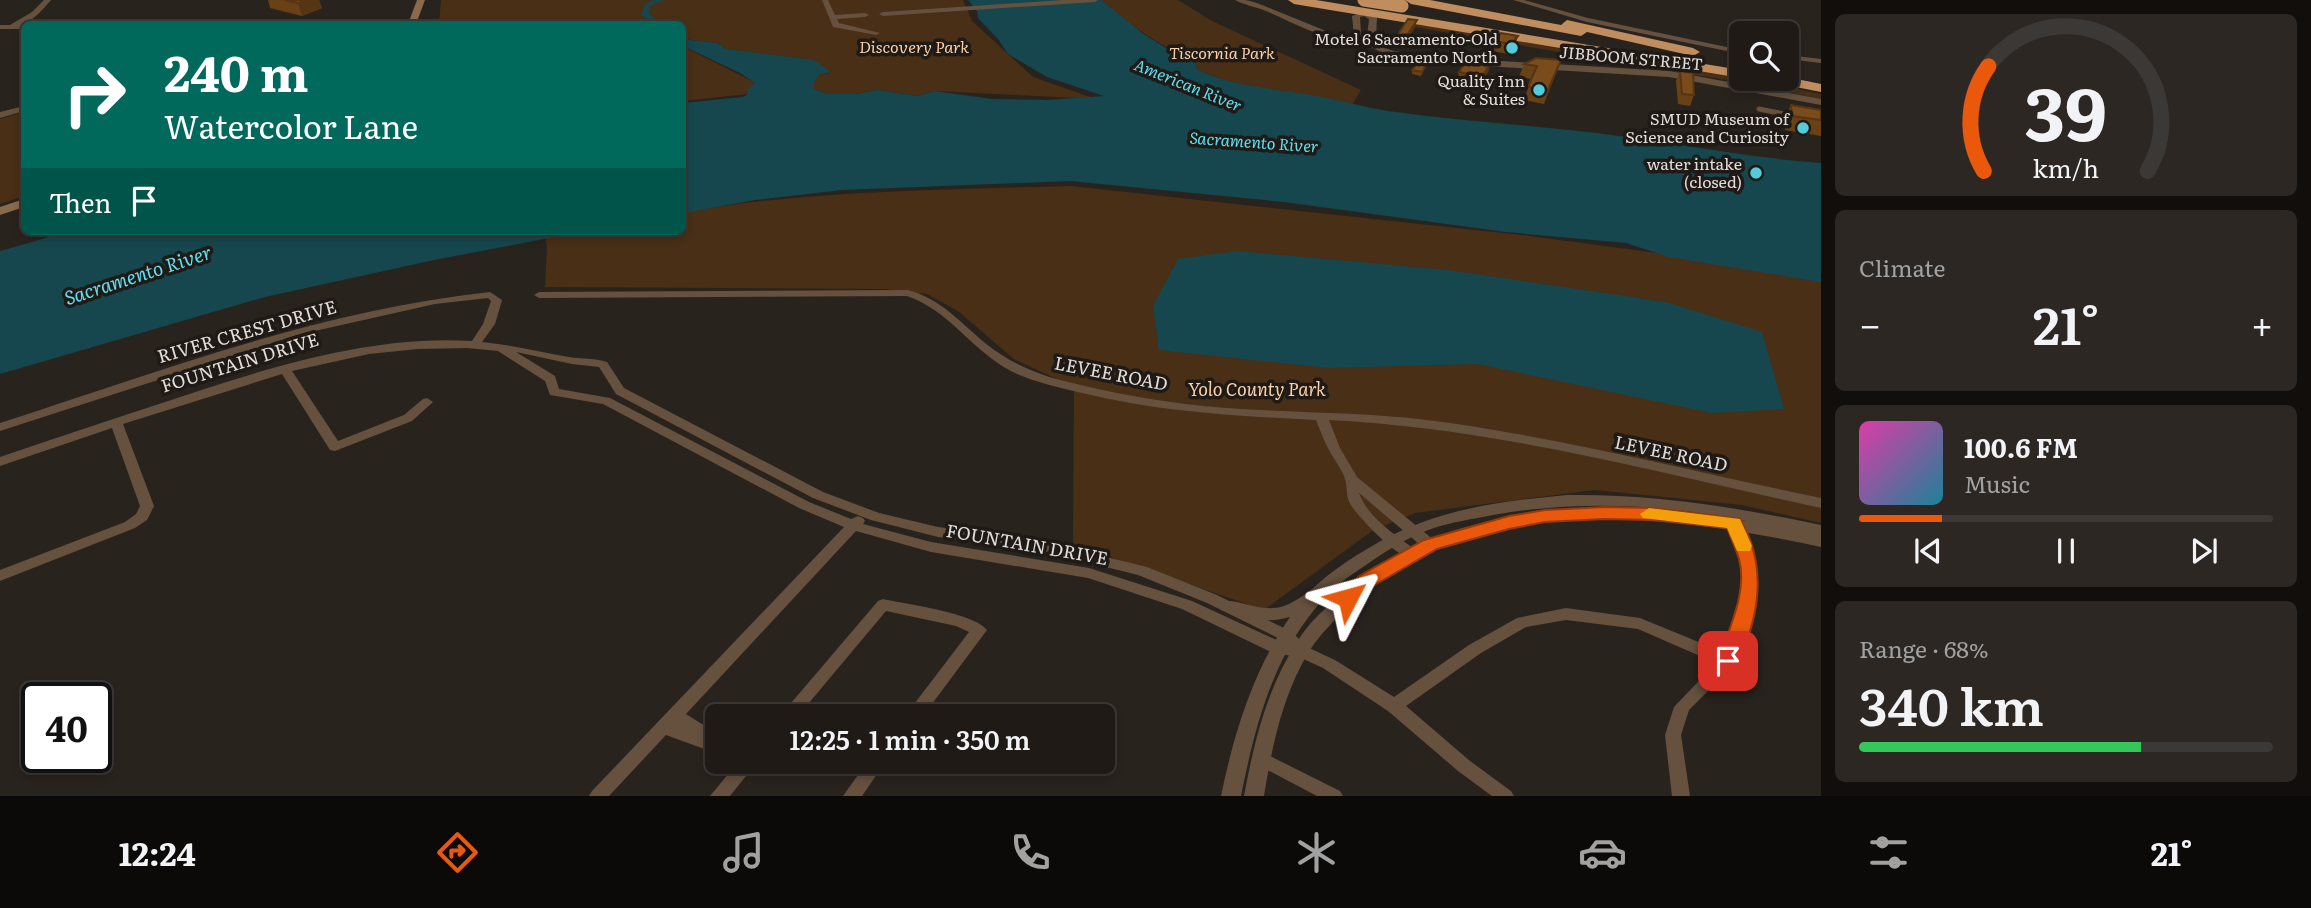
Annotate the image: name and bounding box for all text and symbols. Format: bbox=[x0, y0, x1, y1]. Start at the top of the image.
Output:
map controls bbox=[1729, 21, 1799, 91]
button: search bbox=[1729, 21, 1799, 91]
place label: Motel 6 Sacramento-Old Sacramento North bbox=[1314, 26, 1498, 68]
text: 240 m bbox=[164, 34, 309, 107]
park label: Discovery Park bbox=[859, 34, 969, 58]
street label: JIBBOOM STREET bbox=[1558, 39, 1704, 75]
park label: Tiscornia Park bbox=[1169, 40, 1275, 64]
marker: Motel 6 Sacramento-Old Sacramento North bbox=[1504, 40, 1520, 56]
icon: right bbox=[49, 49, 140, 140]
water label: American River bbox=[1131, 52, 1246, 117]
text: 39 bbox=[2025, 55, 2107, 163]
place label: Quality Inn & Suites bbox=[1437, 68, 1525, 110]
marker: Quality Inn & Suites bbox=[1531, 82, 1547, 98]
text: Watercolor Lane bbox=[164, 101, 418, 149]
place label: SMUD Museum of Science and Curiosity bbox=[1625, 106, 1791, 148]
marker: SMUD Museum of Science and Curiosity bbox=[1795, 120, 1811, 136]
water label: Sacramento River bbox=[1189, 125, 1319, 157]
text: km/h bbox=[2033, 149, 2099, 186]
place label: water intake (closed) bbox=[1647, 151, 1742, 193]
marker: water intake (closed) bbox=[1748, 165, 1764, 181]
text: Then bbox=[49, 182, 111, 221]
icon: arrive bbox=[125, 182, 163, 220]
water label: Sacramento River bbox=[60, 237, 215, 311]
text: Climate bbox=[1859, 250, 1945, 284]
text: 21° bbox=[2033, 284, 2099, 361]
street label: RIVER CREST DRIVE bbox=[154, 292, 339, 369]
text: − bbox=[1859, 294, 1881, 351]
text: + bbox=[2251, 294, 2273, 351]
street label: FOUNTAIN DRIVE bbox=[157, 325, 322, 398]
street label: LEVEE ROAD bbox=[1052, 348, 1170, 397]
park label: Yolo County Park bbox=[1188, 375, 1326, 402]
street label: LEVEE ROAD bbox=[1612, 427, 1730, 478]
text: 100.6 FM bbox=[1964, 427, 2078, 466]
text: Music bbox=[1964, 466, 2030, 500]
street label: FOUNTAIN DRIVE bbox=[944, 516, 1110, 571]
icon: previous bbox=[1909, 532, 1947, 570]
icon: pause bbox=[2047, 532, 2085, 570]
icon: next bbox=[2185, 532, 2223, 570]
position arrow bbox=[1311, 561, 1385, 635]
pin bbox=[1698, 631, 1758, 691]
text: Range · 68% bbox=[1859, 631, 1989, 665]
icon: arrive bbox=[1709, 642, 1747, 680]
text: 340 km bbox=[1859, 665, 2044, 742]
speed limit sign: 40 bbox=[21, 682, 112, 773]
text: 12:25 · 1 min · 350 m bbox=[790, 719, 1030, 758]
text: 12:24 bbox=[119, 828, 196, 876]
icon: directions bbox=[433, 828, 482, 877]
icon: music bbox=[719, 828, 768, 877]
icon: phone bbox=[1006, 828, 1055, 877]
icon: climate bbox=[1292, 828, 1341, 877]
icon: car bbox=[1578, 828, 1627, 877]
icon: filters bbox=[1864, 828, 1913, 877]
text: 21° bbox=[2151, 828, 2192, 876]

